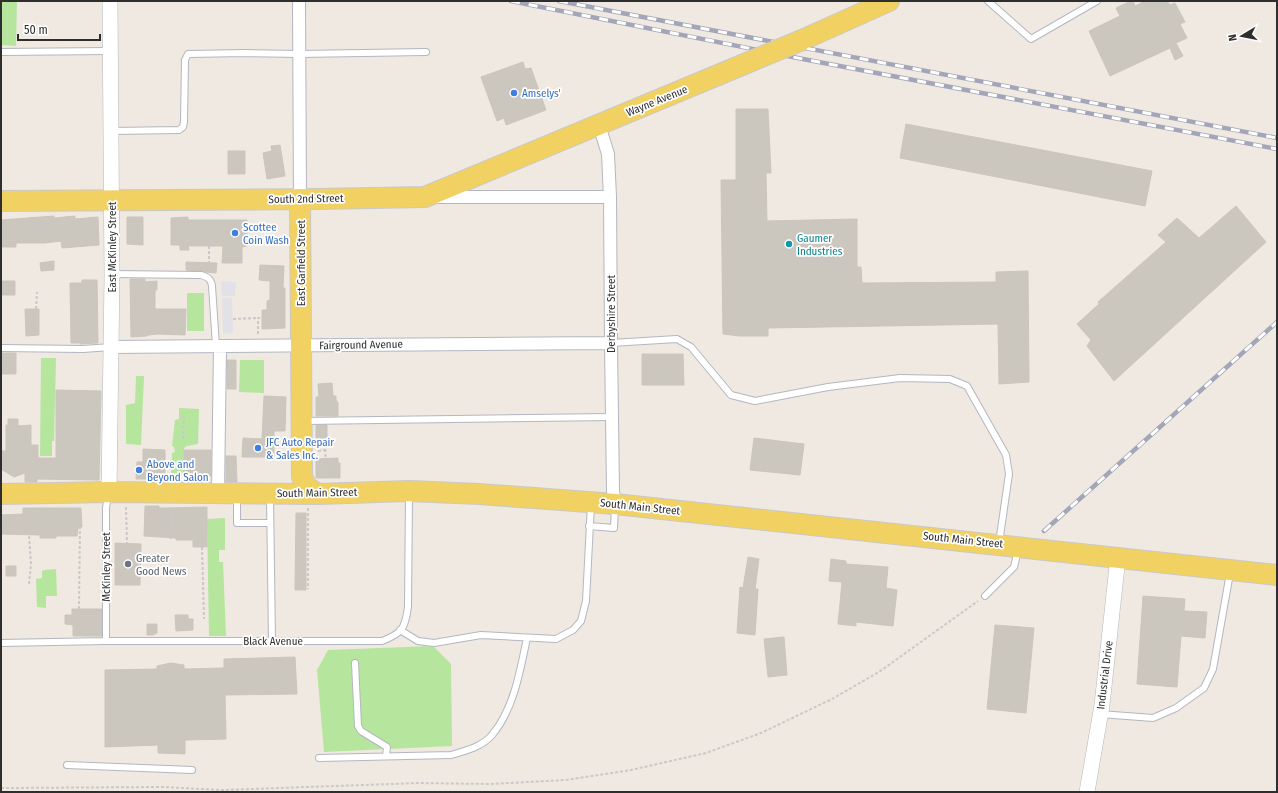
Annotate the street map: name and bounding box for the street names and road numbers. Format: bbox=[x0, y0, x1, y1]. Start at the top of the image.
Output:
street label: Wayne Avenue bbox=[624, 83, 690, 119]
street label: South 2nd Street bbox=[268, 192, 344, 206]
street label: East McKinley Street bbox=[106, 201, 119, 292]
street label: East Garfield Street bbox=[295, 219, 308, 306]
street label: Derbyshire Street bbox=[605, 275, 618, 353]
street label: Fairground Avenue bbox=[319, 338, 403, 352]
street label: South Main Street bbox=[277, 486, 358, 500]
street label: South Main Street bbox=[599, 496, 681, 518]
street label: South Main Street bbox=[922, 529, 1004, 551]
street label: McKinley Street bbox=[100, 532, 113, 602]
street label: Black Avenue bbox=[243, 635, 303, 648]
street label: Industrial Drive bbox=[1094, 640, 1116, 710]

